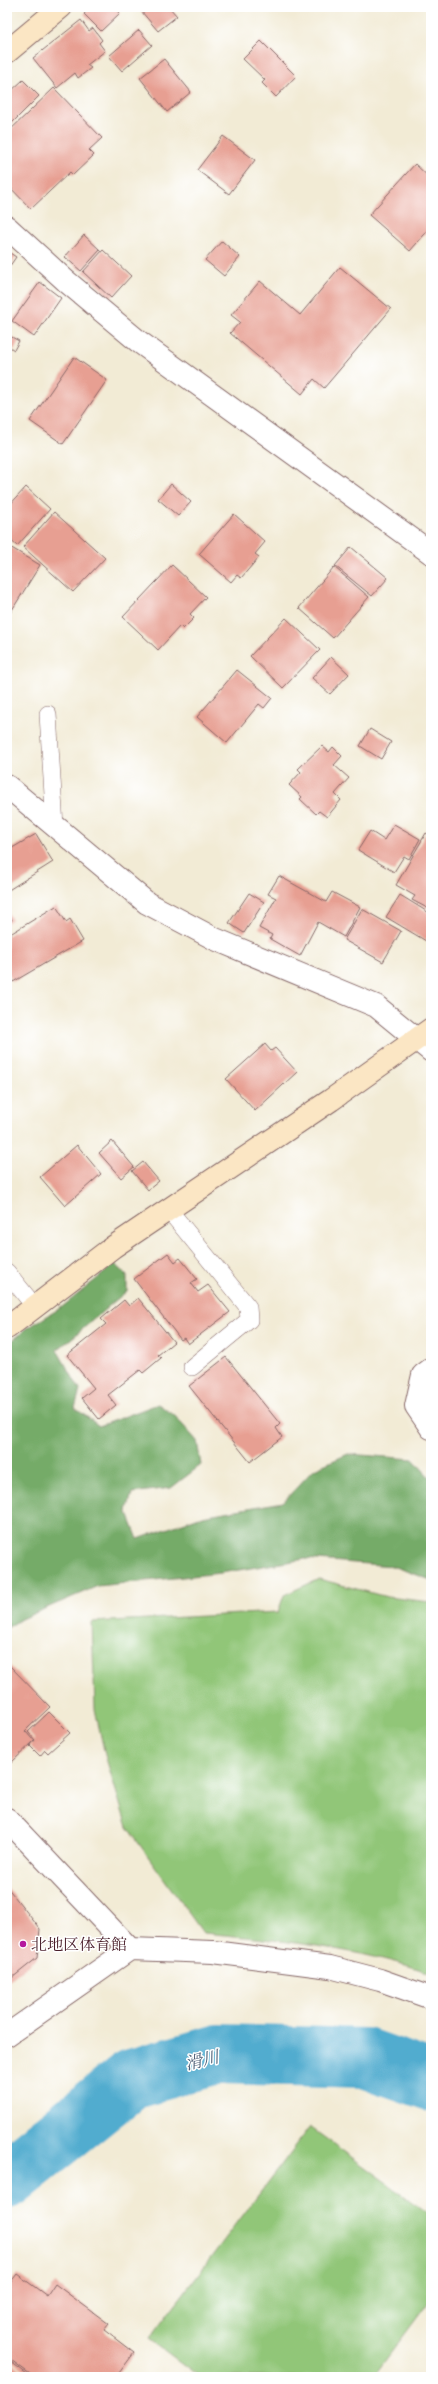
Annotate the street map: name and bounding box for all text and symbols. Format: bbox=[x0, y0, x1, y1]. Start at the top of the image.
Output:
place label: 北地区体育館 bbox=[31, 1935, 127, 1957]
marker: 北地区体育館 bbox=[18, 1939, 28, 1949]
water label: 滑川 bbox=[183, 2046, 223, 2076]

